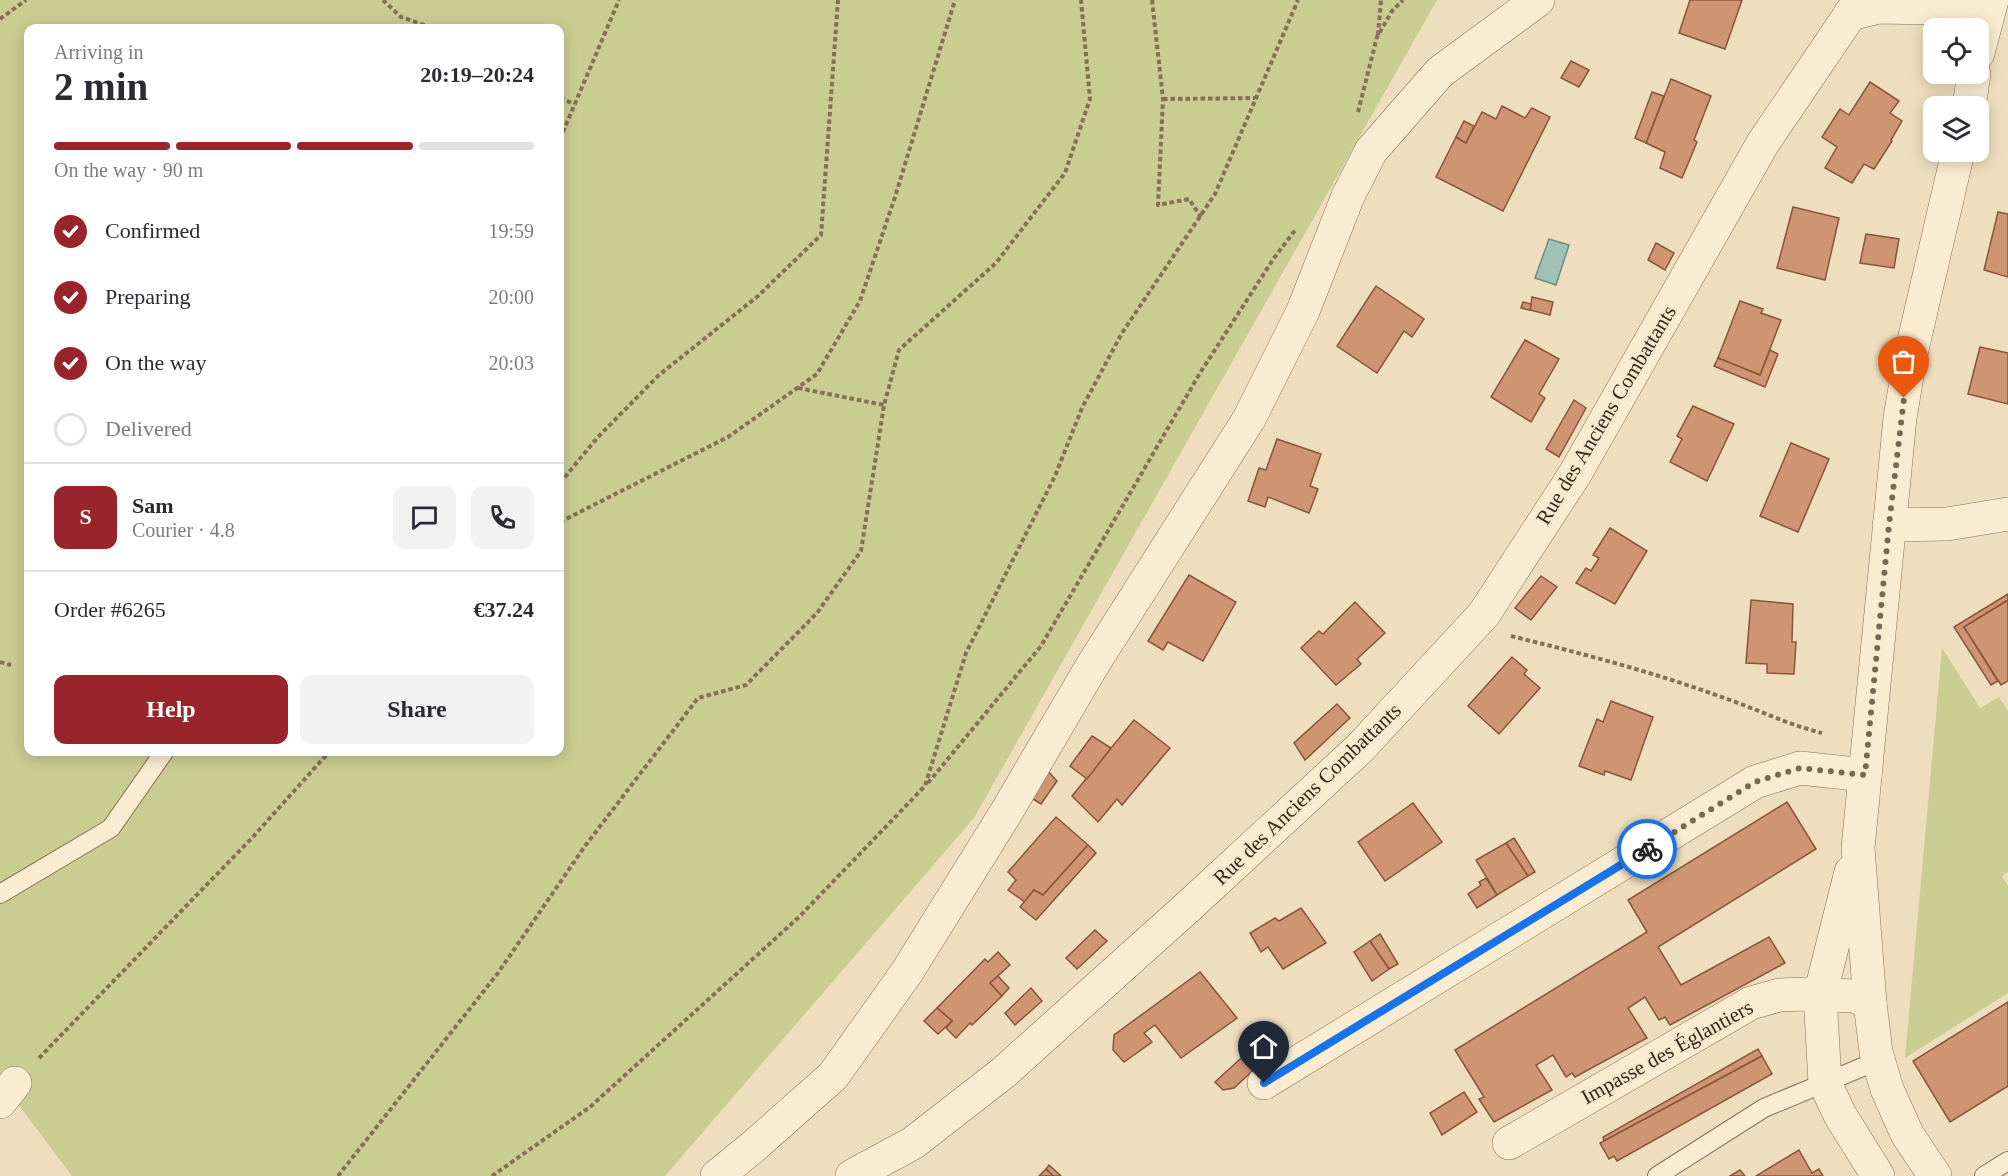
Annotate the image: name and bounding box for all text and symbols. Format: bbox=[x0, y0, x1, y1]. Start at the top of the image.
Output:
map controls bbox=[1923, 18, 1989, 162]
button: locate bbox=[1923, 18, 1989, 84]
text: Arriving in bbox=[54, 41, 143, 63]
text: 20:19–20:24 bbox=[420, 62, 534, 87]
text: 2 min bbox=[54, 65, 148, 108]
button: layers bbox=[1923, 96, 1989, 162]
text: On the way · 90 m bbox=[54, 159, 203, 181]
icon: check bbox=[54, 215, 87, 248]
text: Confirmed bbox=[105, 218, 200, 243]
text: 19:59 bbox=[488, 220, 534, 242]
icon: check bbox=[54, 281, 87, 314]
text: Preparing bbox=[105, 284, 191, 309]
text: 20:00 bbox=[488, 286, 534, 308]
street label: Rue des Anciens Combattants bbox=[1531, 301, 1681, 529]
pin bbox=[1878, 336, 1929, 398]
icon: bag bbox=[1887, 345, 1920, 378]
icon: check bbox=[54, 347, 87, 380]
text: On the way bbox=[105, 350, 206, 375]
text: 20:03 bbox=[488, 352, 534, 374]
text: Delivered bbox=[105, 416, 192, 441]
button: chat bbox=[393, 486, 456, 549]
button: phone bbox=[471, 486, 534, 549]
text: Sam bbox=[132, 493, 174, 518]
text: S bbox=[79, 504, 92, 529]
text: Courier · 4.8 bbox=[132, 519, 235, 541]
text: Order #6265 bbox=[54, 597, 166, 622]
text: €37.24 bbox=[474, 597, 534, 622]
button: Help bbox=[54, 675, 288, 744]
button: Share bbox=[300, 675, 534, 744]
street label: Rue des Anciens Combattants bbox=[1208, 698, 1406, 890]
courier bbox=[1617, 819, 1677, 879]
icon: bike bbox=[1631, 833, 1664, 866]
street label: Impasse des Églantiers bbox=[1577, 995, 1757, 1109]
pin bbox=[1238, 1021, 1289, 1083]
icon: home bbox=[1247, 1030, 1280, 1063]

